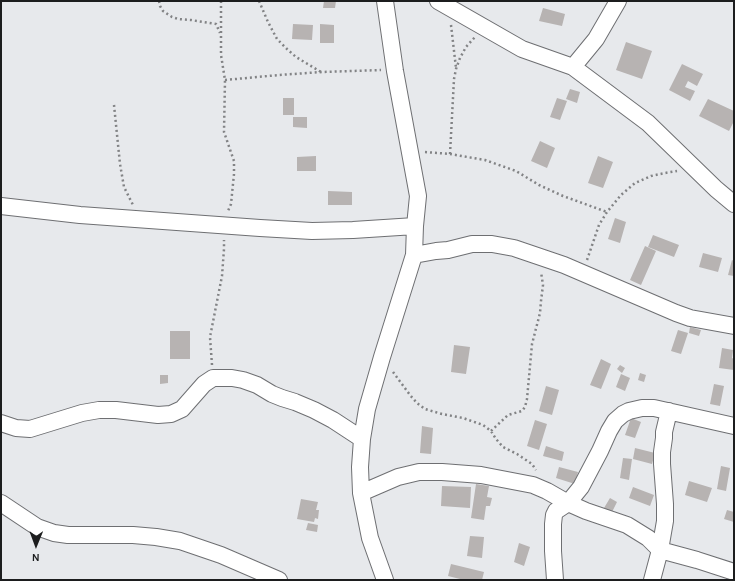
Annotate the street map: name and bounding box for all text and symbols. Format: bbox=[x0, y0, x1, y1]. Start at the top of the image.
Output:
north arrow bbox=[16, 525, 56, 565]
text: N bbox=[32, 551, 40, 564]

